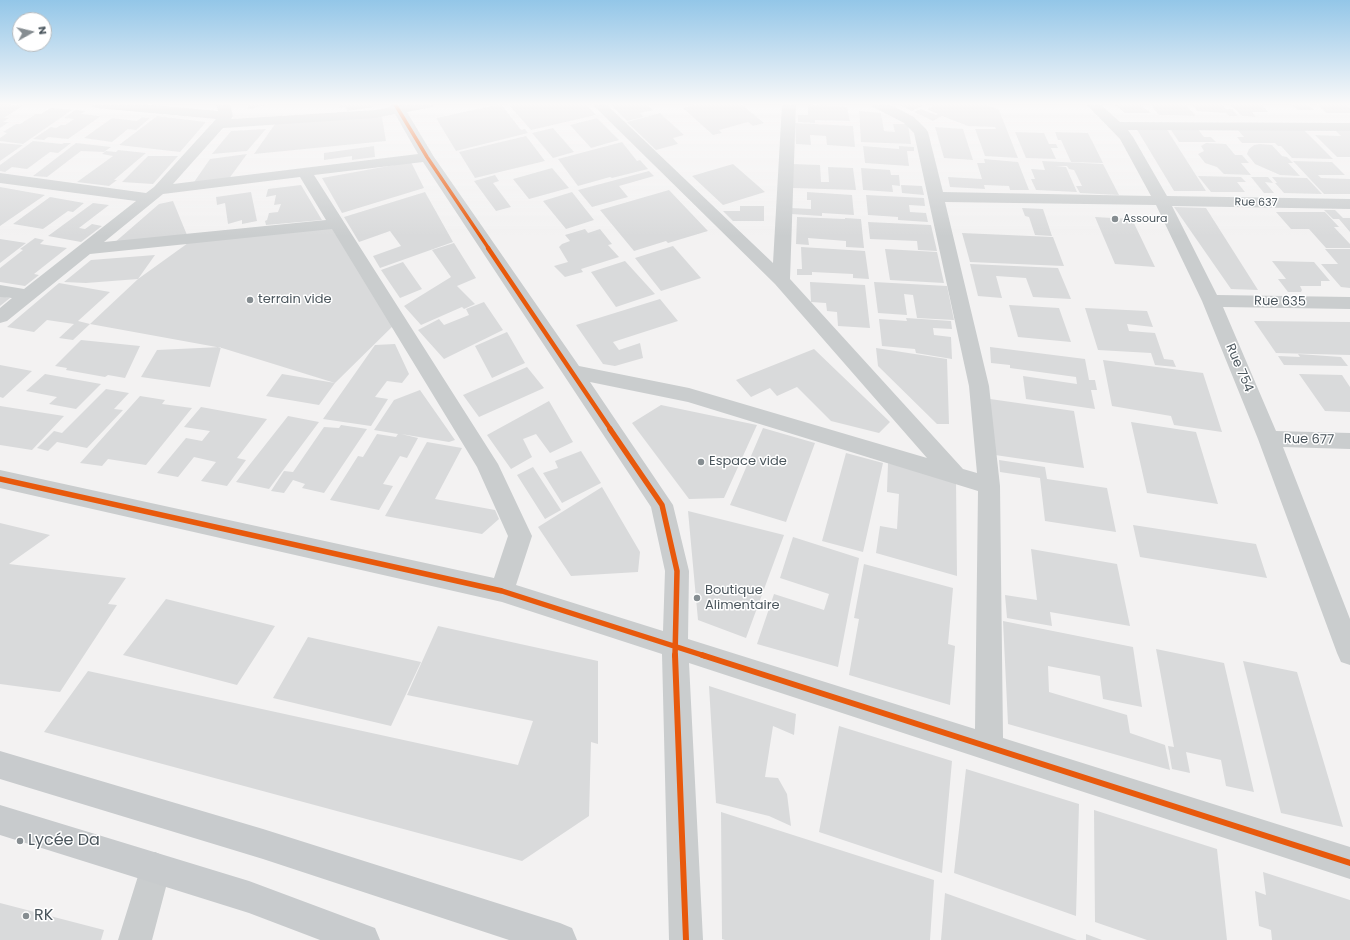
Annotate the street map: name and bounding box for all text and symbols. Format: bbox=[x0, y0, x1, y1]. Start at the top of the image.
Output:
north arrow bbox=[12, 12, 52, 52]
text: N bbox=[34, 25, 51, 36]
street label: Rue 637 bbox=[1234, 196, 1278, 210]
place label: Assoura bbox=[1123, 212, 1168, 226]
marker: Assoura bbox=[1110, 214, 1120, 224]
place label: terrain vide bbox=[258, 292, 332, 308]
street label: Rue 635 bbox=[1254, 294, 1306, 310]
marker: terrain vide bbox=[245, 295, 255, 305]
street label: Rue 754 bbox=[1222, 341, 1256, 395]
street label: Rue 677 bbox=[1284, 432, 1334, 448]
place label: Espace vide bbox=[709, 454, 787, 470]
marker: Espace vide bbox=[696, 457, 706, 467]
place label: Boutique Alimentaire bbox=[705, 583, 780, 614]
marker: Boutique Alimentaire bbox=[692, 593, 702, 603]
place label: Lycée Da bbox=[28, 831, 100, 851]
marker: Lycée Da bbox=[15, 836, 25, 846]
place label: RK bbox=[34, 906, 53, 926]
marker: RK bbox=[21, 911, 31, 921]

